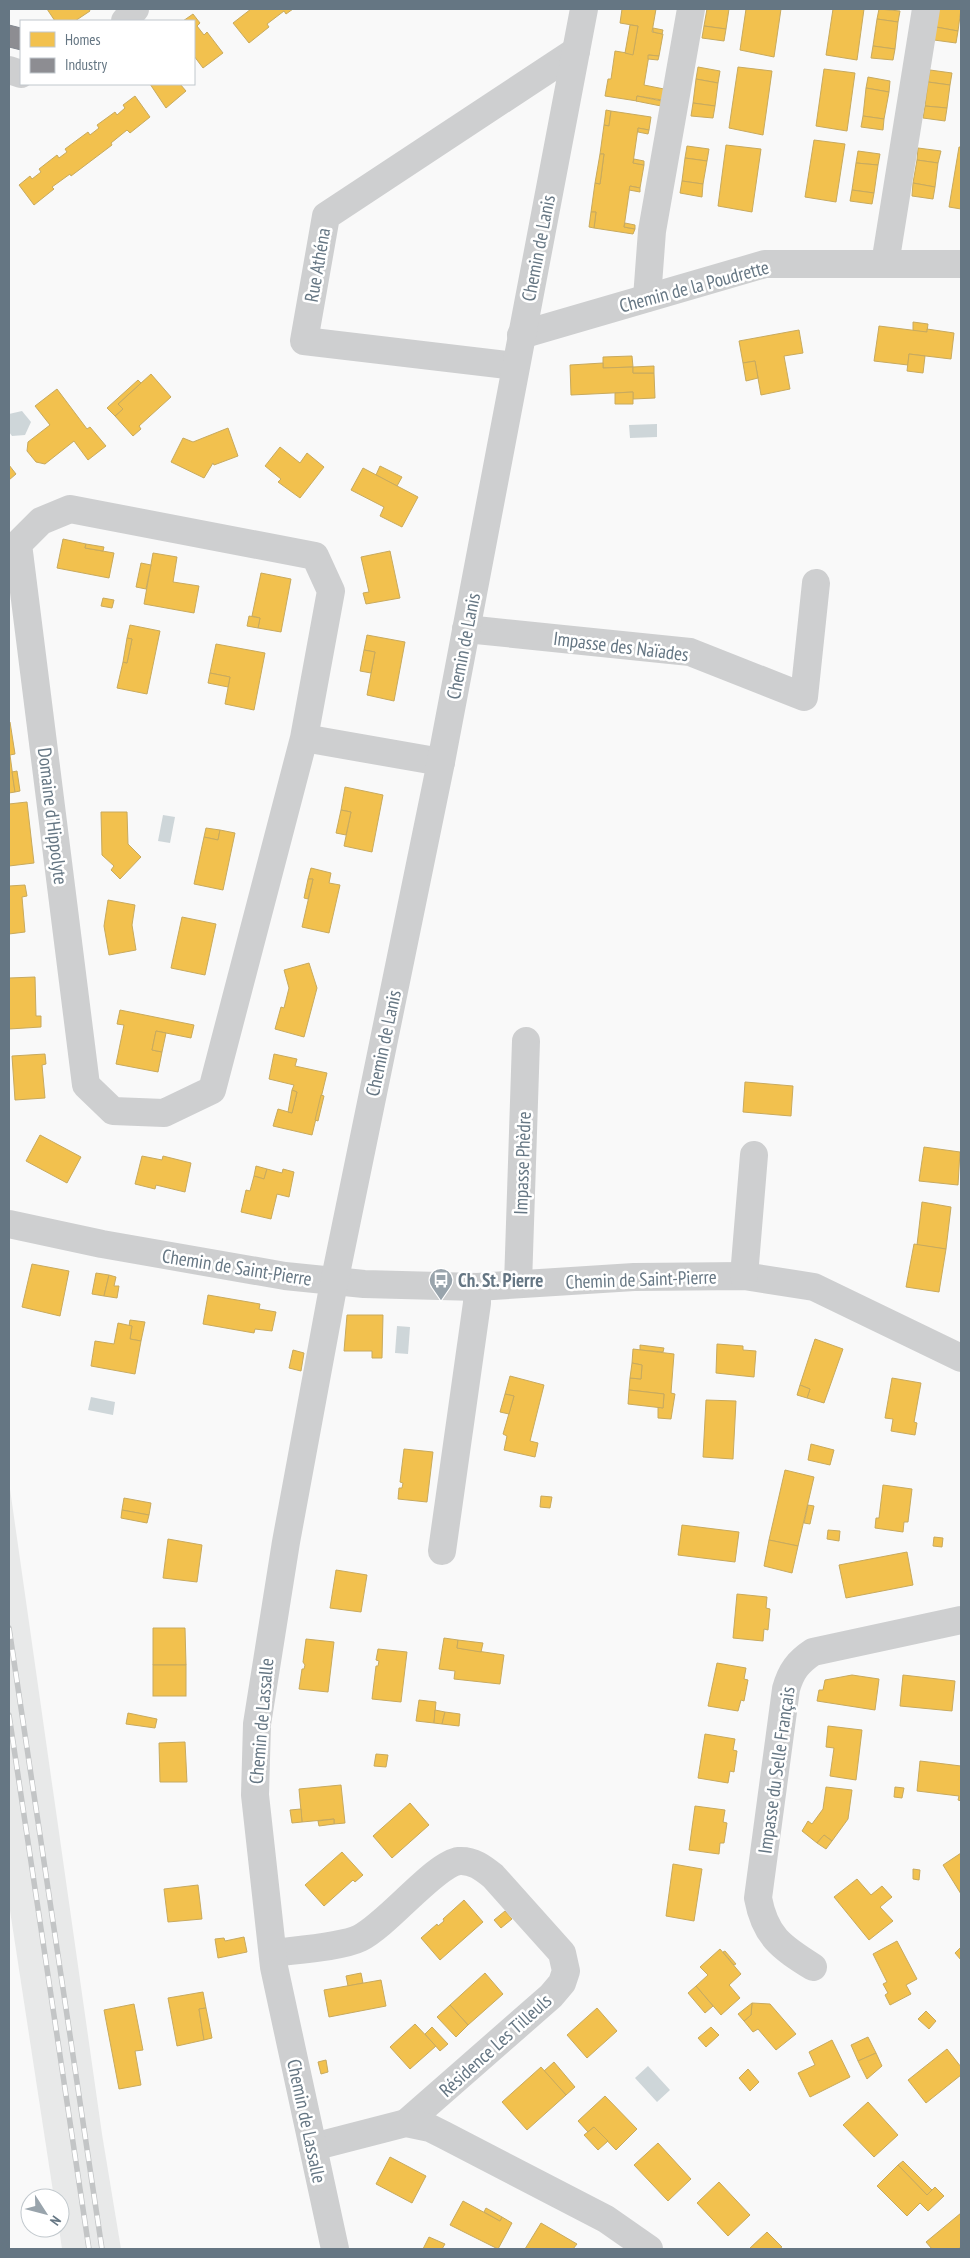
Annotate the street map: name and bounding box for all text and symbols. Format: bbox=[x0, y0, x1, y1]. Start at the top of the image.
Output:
legend bbox=[20, 20, 195, 85]
text: Homes bbox=[65, 30, 101, 49]
text: Industry bbox=[65, 55, 107, 74]
street label: Chemin de Lanis bbox=[516, 193, 560, 303]
street label: Rue Athéna bbox=[299, 226, 335, 304]
street label: Chemin de la Poudrette bbox=[617, 254, 772, 317]
street label: Chemin de Lanis bbox=[441, 591, 485, 701]
street label: Impasse des Naïades bbox=[552, 626, 690, 666]
street label: Domaine d'Hippolyte bbox=[33, 746, 73, 886]
street label: Chemin de Lanis bbox=[360, 988, 406, 1098]
street label: Impasse Phèdre bbox=[508, 1111, 536, 1215]
street label: Chemin de Saint-Pierre bbox=[160, 1243, 314, 1291]
street label: Chemin de Saint-Pierre bbox=[565, 1264, 717, 1294]
bus stop icon: Ch. St. Pierre bbox=[428, 1267, 454, 1301]
place label: Ch. St. Pierre bbox=[458, 1268, 543, 1292]
street label: Chemin de Lassalle bbox=[244, 1657, 278, 1785]
street label: Impasse du Selle Français bbox=[752, 1685, 800, 1855]
street label: Résidence Les Tilleuls bbox=[434, 1988, 556, 2102]
street label: Chemin de Lassalle bbox=[282, 2057, 332, 2185]
north arrow bbox=[20, 2188, 70, 2238]
text: N bbox=[46, 2212, 65, 2229]

